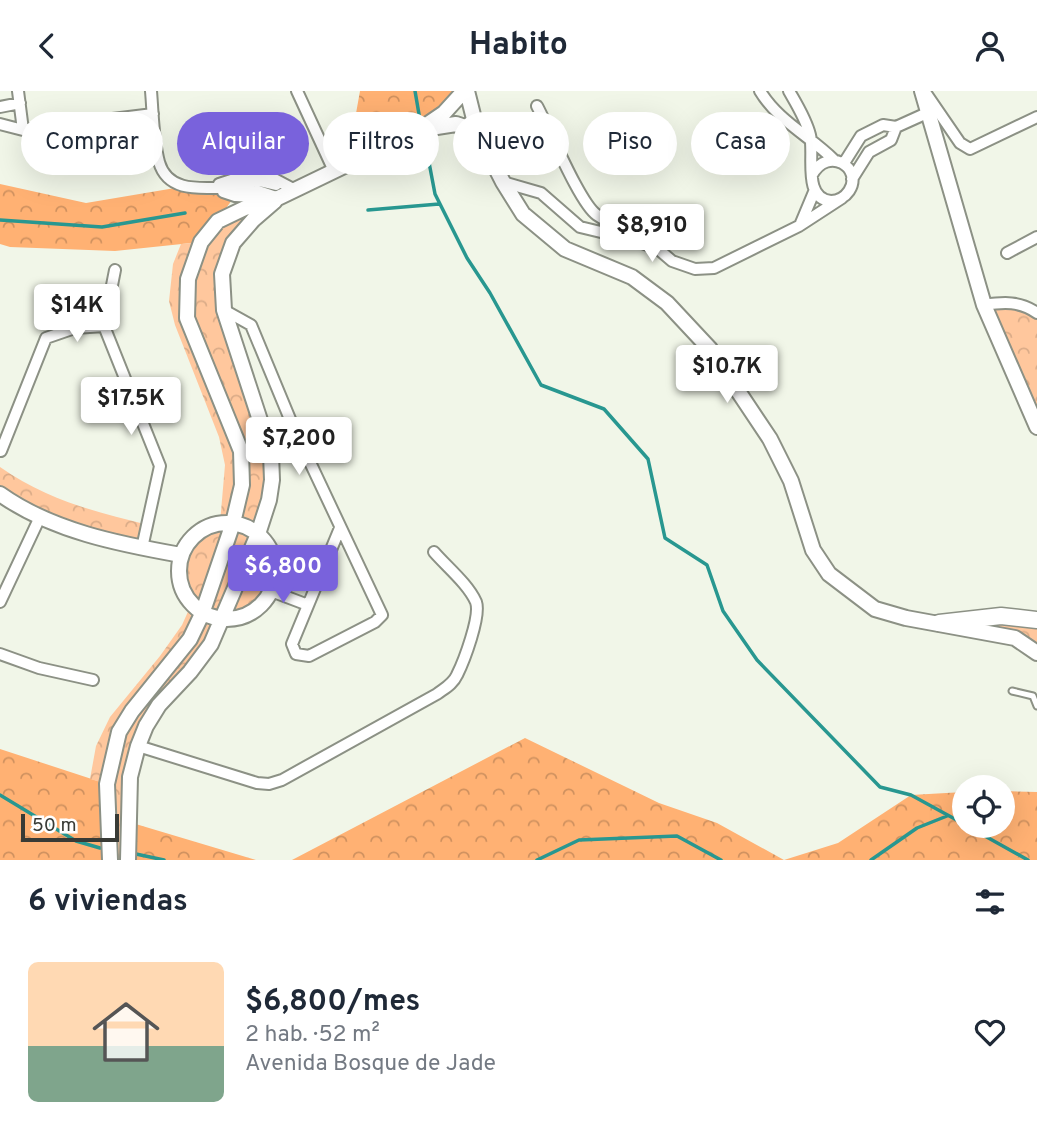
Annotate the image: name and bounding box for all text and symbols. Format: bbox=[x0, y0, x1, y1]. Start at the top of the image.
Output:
text: Habito bbox=[469, 26, 568, 66]
icon: back bbox=[28, 27, 66, 65]
icon: person bbox=[971, 27, 1009, 65]
chip: Comprar bbox=[21, 112, 163, 175]
chip: Alquilar bbox=[177, 112, 309, 175]
chip: Filtros bbox=[323, 112, 439, 175]
chip: Nuevo bbox=[453, 112, 569, 175]
chip: Piso bbox=[583, 112, 677, 175]
chip: Casa bbox=[691, 112, 790, 175]
pin: $8,910 bbox=[595, 205, 709, 264]
text: $8,910 bbox=[616, 212, 688, 241]
pin: $14K bbox=[36, 285, 118, 344]
text: $14K bbox=[50, 292, 104, 321]
pin: $10.7K bbox=[670, 345, 784, 405]
text: $10.7K bbox=[692, 353, 762, 382]
pin: $17.5K bbox=[74, 377, 188, 437]
text: $17.5K bbox=[97, 385, 165, 414]
pin: $7,200 bbox=[242, 417, 356, 477]
text: $7,200 bbox=[262, 425, 336, 454]
pin: $6,800 bbox=[226, 545, 340, 605]
text: $6,800 bbox=[244, 553, 322, 582]
map controls bbox=[952, 775, 1015, 838]
button: locate bbox=[952, 775, 1015, 838]
scale bar bbox=[21, 811, 119, 843]
text: 50 m bbox=[32, 814, 77, 838]
icon: filters bbox=[971, 883, 1009, 921]
text: 6 viviendas bbox=[28, 884, 188, 921]
text: $6,800/mes bbox=[245, 984, 420, 1021]
icon: home bbox=[84, 990, 168, 1074]
icon: heart bbox=[971, 1013, 1009, 1051]
text: 2 hab. · 52 m² bbox=[245, 1021, 380, 1050]
text: Avenida Bosque de Jade bbox=[245, 1050, 496, 1079]

